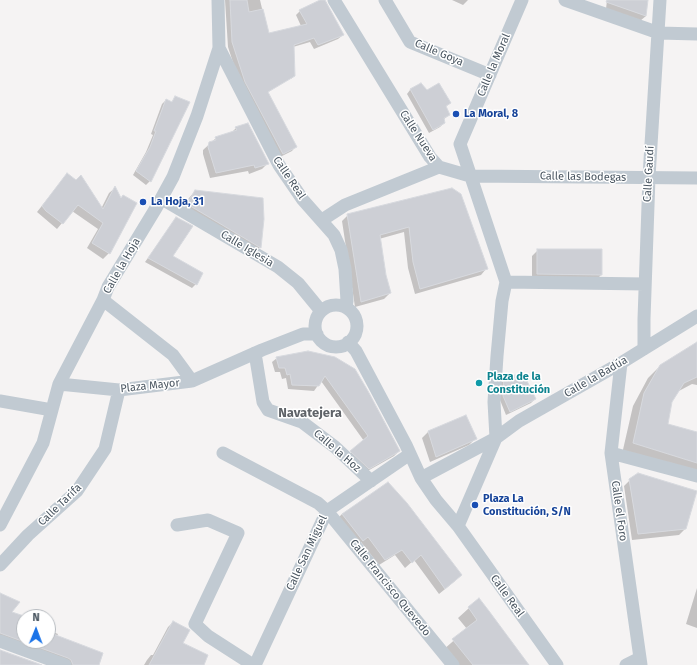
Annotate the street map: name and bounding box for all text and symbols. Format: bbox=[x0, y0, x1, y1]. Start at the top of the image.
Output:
street label: Calle la Moral bbox=[475, 31, 513, 99]
street label: Calle Goya bbox=[413, 37, 465, 69]
place label: La Moral, 8 bbox=[464, 107, 518, 121]
street label: Calle Nueva bbox=[397, 108, 439, 164]
marker: La Moral, 8 bbox=[451, 109, 461, 119]
street label: Calle Gaudí bbox=[641, 146, 657, 202]
street label: Calle Real bbox=[270, 154, 308, 202]
street label: Calle las Bodegas bbox=[540, 170, 626, 184]
place label: La Hoja, 31 bbox=[151, 195, 204, 209]
marker: La Hoja, 31 bbox=[138, 197, 148, 207]
street label: Calle Iglesia bbox=[218, 228, 276, 270]
street label: Calle la Hoja bbox=[101, 236, 143, 296]
street label: Calle la Badúa bbox=[562, 354, 630, 400]
place label: Plaza de la Constitución bbox=[487, 370, 550, 396]
street label: Plaza Mayor bbox=[120, 376, 180, 396]
marker: Plaza de la Constitución bbox=[474, 378, 484, 388]
district label: Navatejera bbox=[278, 405, 342, 421]
street label: Calle la Hoz bbox=[311, 427, 363, 475]
street label: Calle el Foro bbox=[608, 480, 630, 542]
street label: Calle Tarifa bbox=[36, 481, 84, 529]
place label: Plaza La Constitución, S/N bbox=[483, 492, 571, 518]
marker: Plaza La Constitución, S/N bbox=[470, 500, 480, 510]
street label: Calle San Miguel bbox=[284, 513, 330, 593]
street label: Calle Francisco Quevedo bbox=[347, 537, 433, 639]
street label: Calle Real bbox=[487, 572, 527, 620]
north arrow bbox=[16, 609, 56, 649]
text: N bbox=[32, 611, 40, 624]

